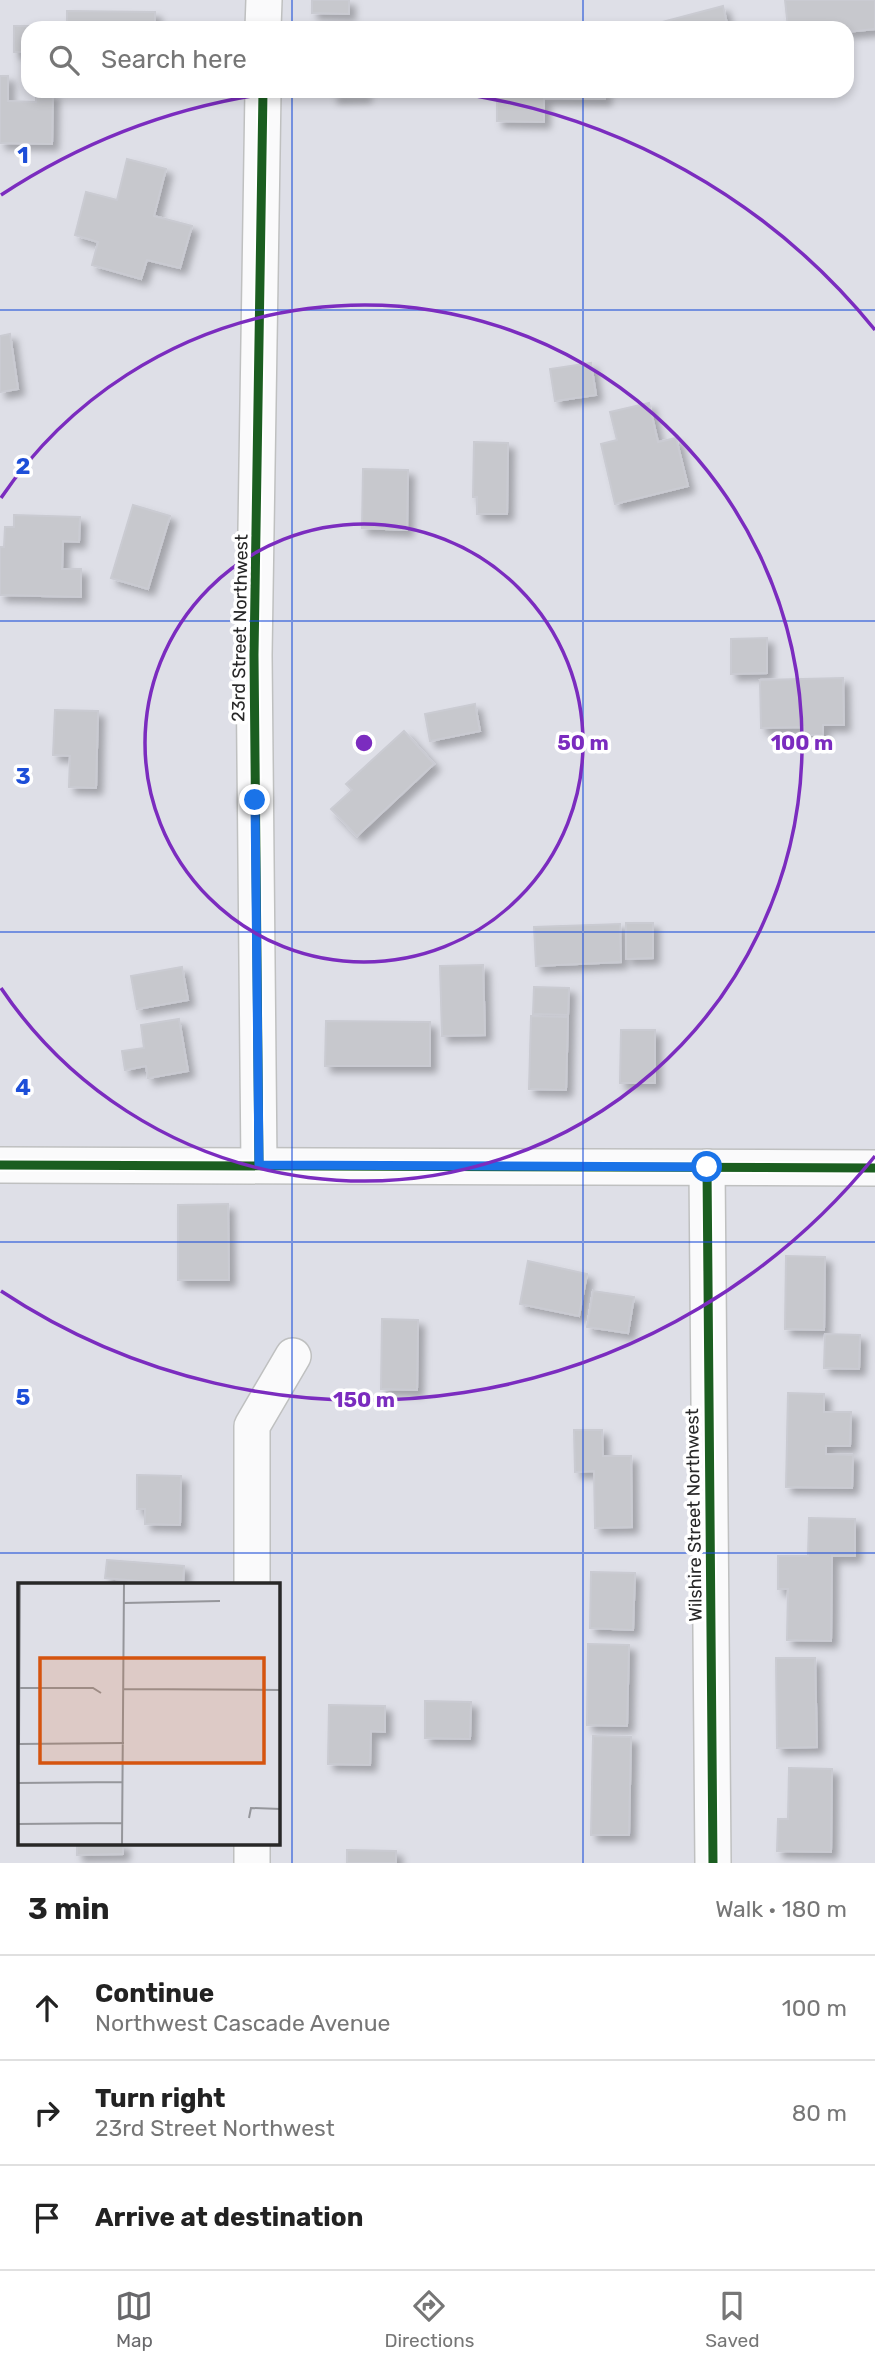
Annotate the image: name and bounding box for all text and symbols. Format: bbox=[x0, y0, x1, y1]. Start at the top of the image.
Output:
search box bbox=[21, 21, 854, 98]
icon: search bbox=[45, 41, 83, 79]
text: Search here bbox=[101, 44, 247, 75]
text: 1 bbox=[17, 141, 29, 169]
text: 2 bbox=[16, 452, 30, 480]
street label: 23rd Street Northwest bbox=[227, 534, 253, 722]
text: 50 m bbox=[557, 730, 609, 755]
text: 100 m bbox=[771, 730, 833, 755]
centre of rings bbox=[352, 731, 376, 755]
text: 3 bbox=[15, 762, 31, 790]
route end bbox=[239, 784, 270, 815]
text: 4 bbox=[15, 1073, 31, 1101]
route start bbox=[691, 1151, 722, 1182]
text: 5 bbox=[16, 1383, 31, 1411]
text: 150 m bbox=[333, 1387, 395, 1412]
street label: Wilshire Street Northwest bbox=[681, 1408, 707, 1622]
inset map bbox=[18, 1583, 280, 1846]
text: 3 min bbox=[28, 1891, 110, 1927]
text: Walk · 180 m bbox=[715, 1895, 847, 1923]
text: Continue bbox=[95, 1978, 214, 2009]
icon: ahead bbox=[28, 1989, 66, 2027]
text: 100 m bbox=[782, 1994, 847, 2022]
text: Northwest Cascade Avenue bbox=[95, 2009, 390, 2037]
text: Turn right bbox=[95, 2083, 225, 2114]
icon: right bbox=[28, 2094, 66, 2132]
text: 80 m bbox=[792, 2099, 847, 2127]
text: 23rd Street Northwest bbox=[95, 2114, 335, 2142]
icon: arrive bbox=[28, 2199, 66, 2237]
text: Arrive at destination bbox=[95, 2202, 363, 2233]
tab: Map bbox=[115, 2287, 153, 2352]
tab: Directions bbox=[384, 2287, 474, 2352]
tab: Saved bbox=[705, 2287, 760, 2352]

